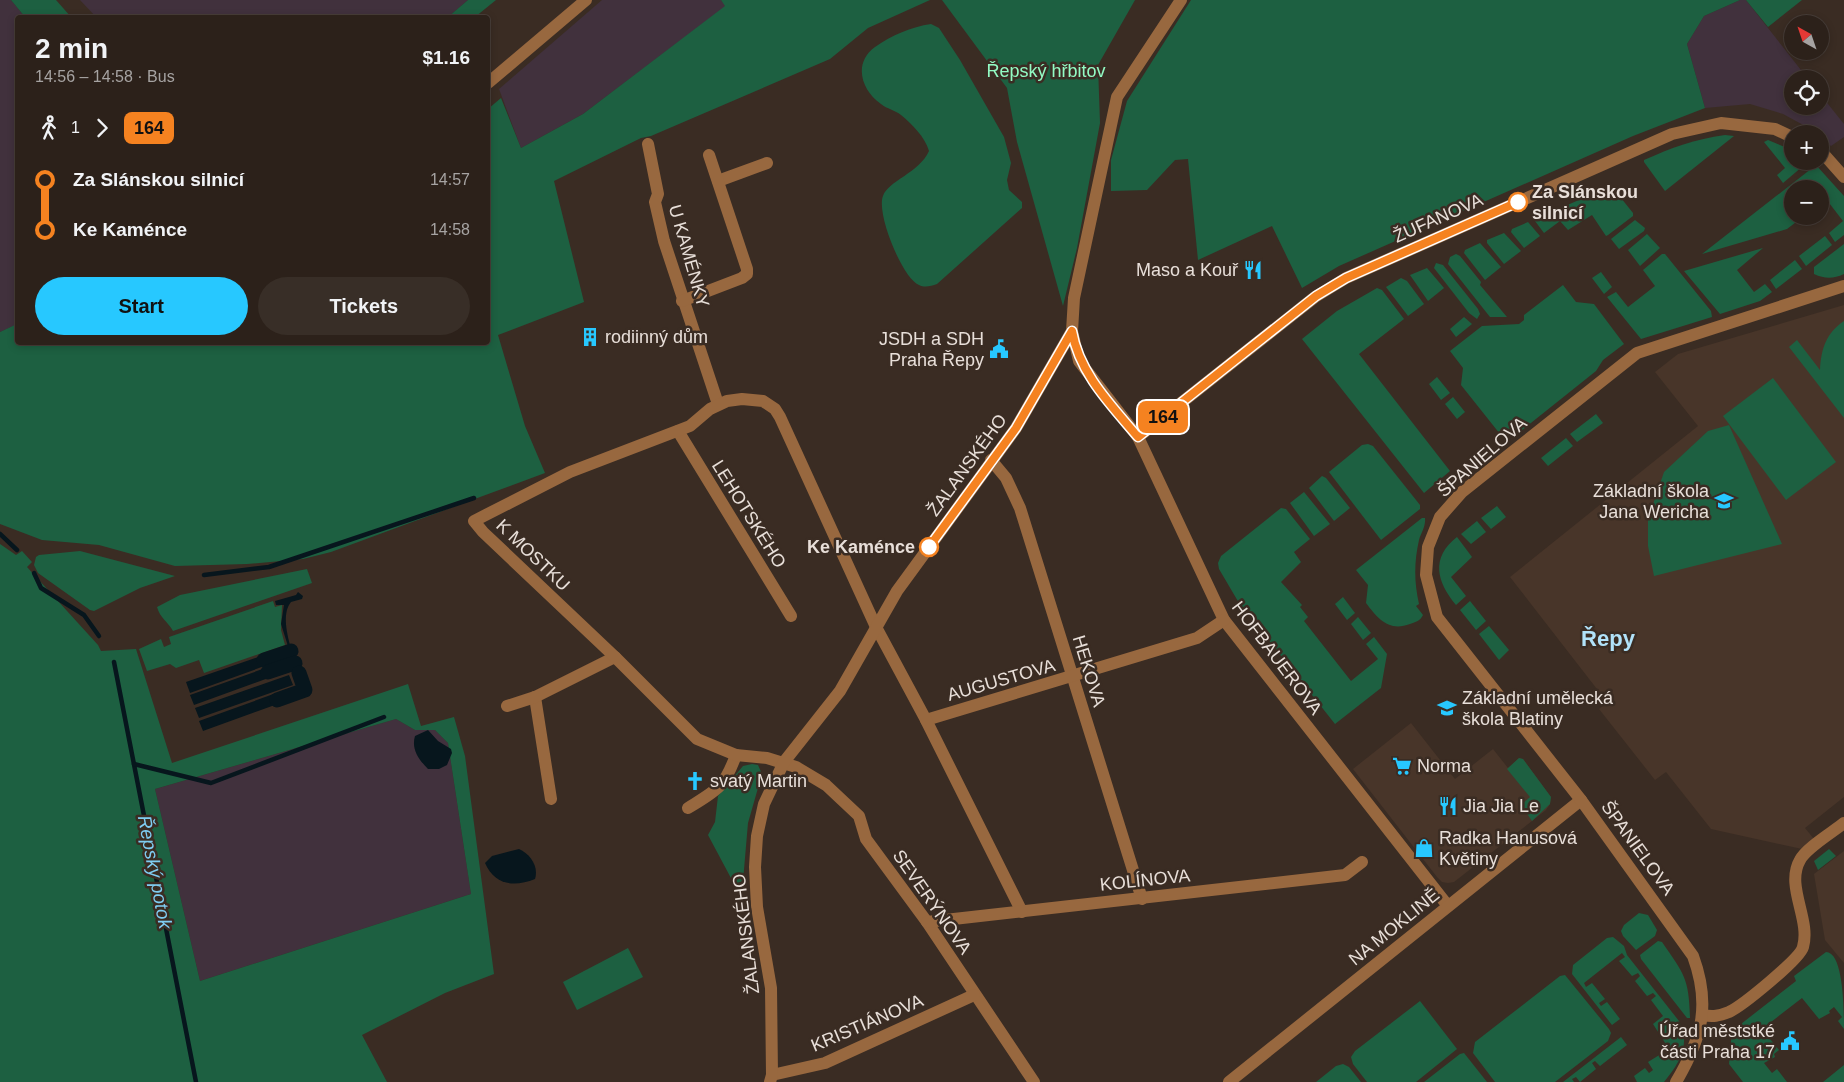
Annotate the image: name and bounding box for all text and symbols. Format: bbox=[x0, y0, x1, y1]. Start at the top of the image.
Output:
north arrow bbox=[1784, 15, 1829, 60]
map controls bbox=[1784, 15, 1829, 225]
text: 2 min bbox=[35, 33, 108, 64]
text: $1.16 bbox=[422, 47, 470, 68]
park label: Řepský hřbitov bbox=[986, 61, 1106, 81]
text: 14:56 – 14:58 · Bus bbox=[35, 68, 175, 85]
button: locate bbox=[1784, 70, 1829, 115]
icon: walk bbox=[35, 114, 63, 142]
icon: forward bbox=[88, 114, 116, 142]
text: 164 bbox=[134, 118, 164, 138]
text: 1 bbox=[71, 119, 80, 136]
button: + bbox=[1784, 125, 1829, 170]
text: Za Slánskou silnicí bbox=[73, 169, 244, 190]
text: 14:57 bbox=[430, 171, 470, 188]
button: − bbox=[1784, 180, 1829, 225]
place label: Za Slánskou silnicí bbox=[1532, 182, 1638, 223]
street label: ŽUFANOVA bbox=[1390, 189, 1486, 247]
marker: Za Slánskou silnicí bbox=[1508, 192, 1528, 212]
street label: U KAMÉNKY bbox=[665, 202, 713, 310]
text: Ke Kaménce bbox=[73, 219, 187, 240]
text: 14:58 bbox=[430, 221, 470, 238]
restaurant icon: Maso a Kouř bbox=[1242, 259, 1264, 281]
place label: Maso a Kouř bbox=[1136, 260, 1239, 280]
button: Start bbox=[35, 277, 248, 335]
button: Tickets bbox=[258, 277, 470, 335]
building icon: rodiinný dům bbox=[579, 326, 601, 348]
place label: rodiinný dům bbox=[605, 327, 708, 347]
place label: JSDH a SDH Praha Řepy bbox=[879, 329, 984, 370]
public building icon: JSDH a SDH Praha Řepy bbox=[988, 338, 1010, 360]
line badge: 164 bbox=[1134, 401, 1192, 433]
text: 164 bbox=[1148, 407, 1178, 427]
street label: ŽALANSKÉHO bbox=[923, 410, 1011, 520]
street label: ŠPANIELOVA bbox=[1433, 412, 1531, 501]
street label: LEHOTSKÉHO bbox=[708, 457, 790, 571]
place label: Základní škola Jana Wericha bbox=[1593, 481, 1710, 522]
school or university icon: Základní škola Jana Wericha bbox=[1713, 490, 1735, 512]
street label: K MOSTKU bbox=[492, 515, 574, 595]
place label: Ke Kaménce bbox=[807, 537, 915, 557]
marker: Ke Kaménce bbox=[919, 537, 939, 557]
street label: HOFBAUEROVA bbox=[1228, 597, 1326, 719]
district label: Řepy bbox=[1581, 626, 1636, 651]
street label: HEKOVA bbox=[1069, 633, 1109, 709]
street label: AUGUSTOVA bbox=[945, 655, 1057, 705]
place label: Základní umělecká škola Blatiny bbox=[1462, 688, 1614, 729]
school or university icon: Základní umělecká škola Blatiny bbox=[1436, 697, 1458, 719]
supermarket icon: Norma bbox=[1391, 755, 1413, 777]
place label: Norma bbox=[1417, 756, 1472, 776]
church icon: svatý Martin bbox=[684, 770, 706, 792]
place label: svatý Martin bbox=[710, 771, 807, 791]
restaurant icon: Jia Jia Le bbox=[1437, 795, 1459, 817]
place label: Jia Jia Le bbox=[1463, 796, 1539, 816]
street label: ŠPANIELOVA bbox=[1597, 796, 1680, 899]
water label: Řepský potok bbox=[134, 813, 177, 932]
place label: Radka Hanusová Květiny bbox=[1439, 828, 1578, 869]
shop icon: Radka Hanusová Květiny bbox=[1413, 837, 1435, 859]
street label: SEVERÝNOVA bbox=[889, 846, 975, 958]
street label: KOLÍNOVA bbox=[1099, 865, 1191, 895]
street label: ŽALANSKÉHO bbox=[729, 873, 763, 995]
street label: NA MOKLINĚ bbox=[1345, 885, 1443, 969]
street label: KRISTIÁNOVA bbox=[808, 990, 926, 1056]
place label: Úřad měststké části Praha 17 bbox=[1659, 1020, 1775, 1062]
public building icon: Úřad měststké části Praha 17 bbox=[1779, 1030, 1801, 1052]

